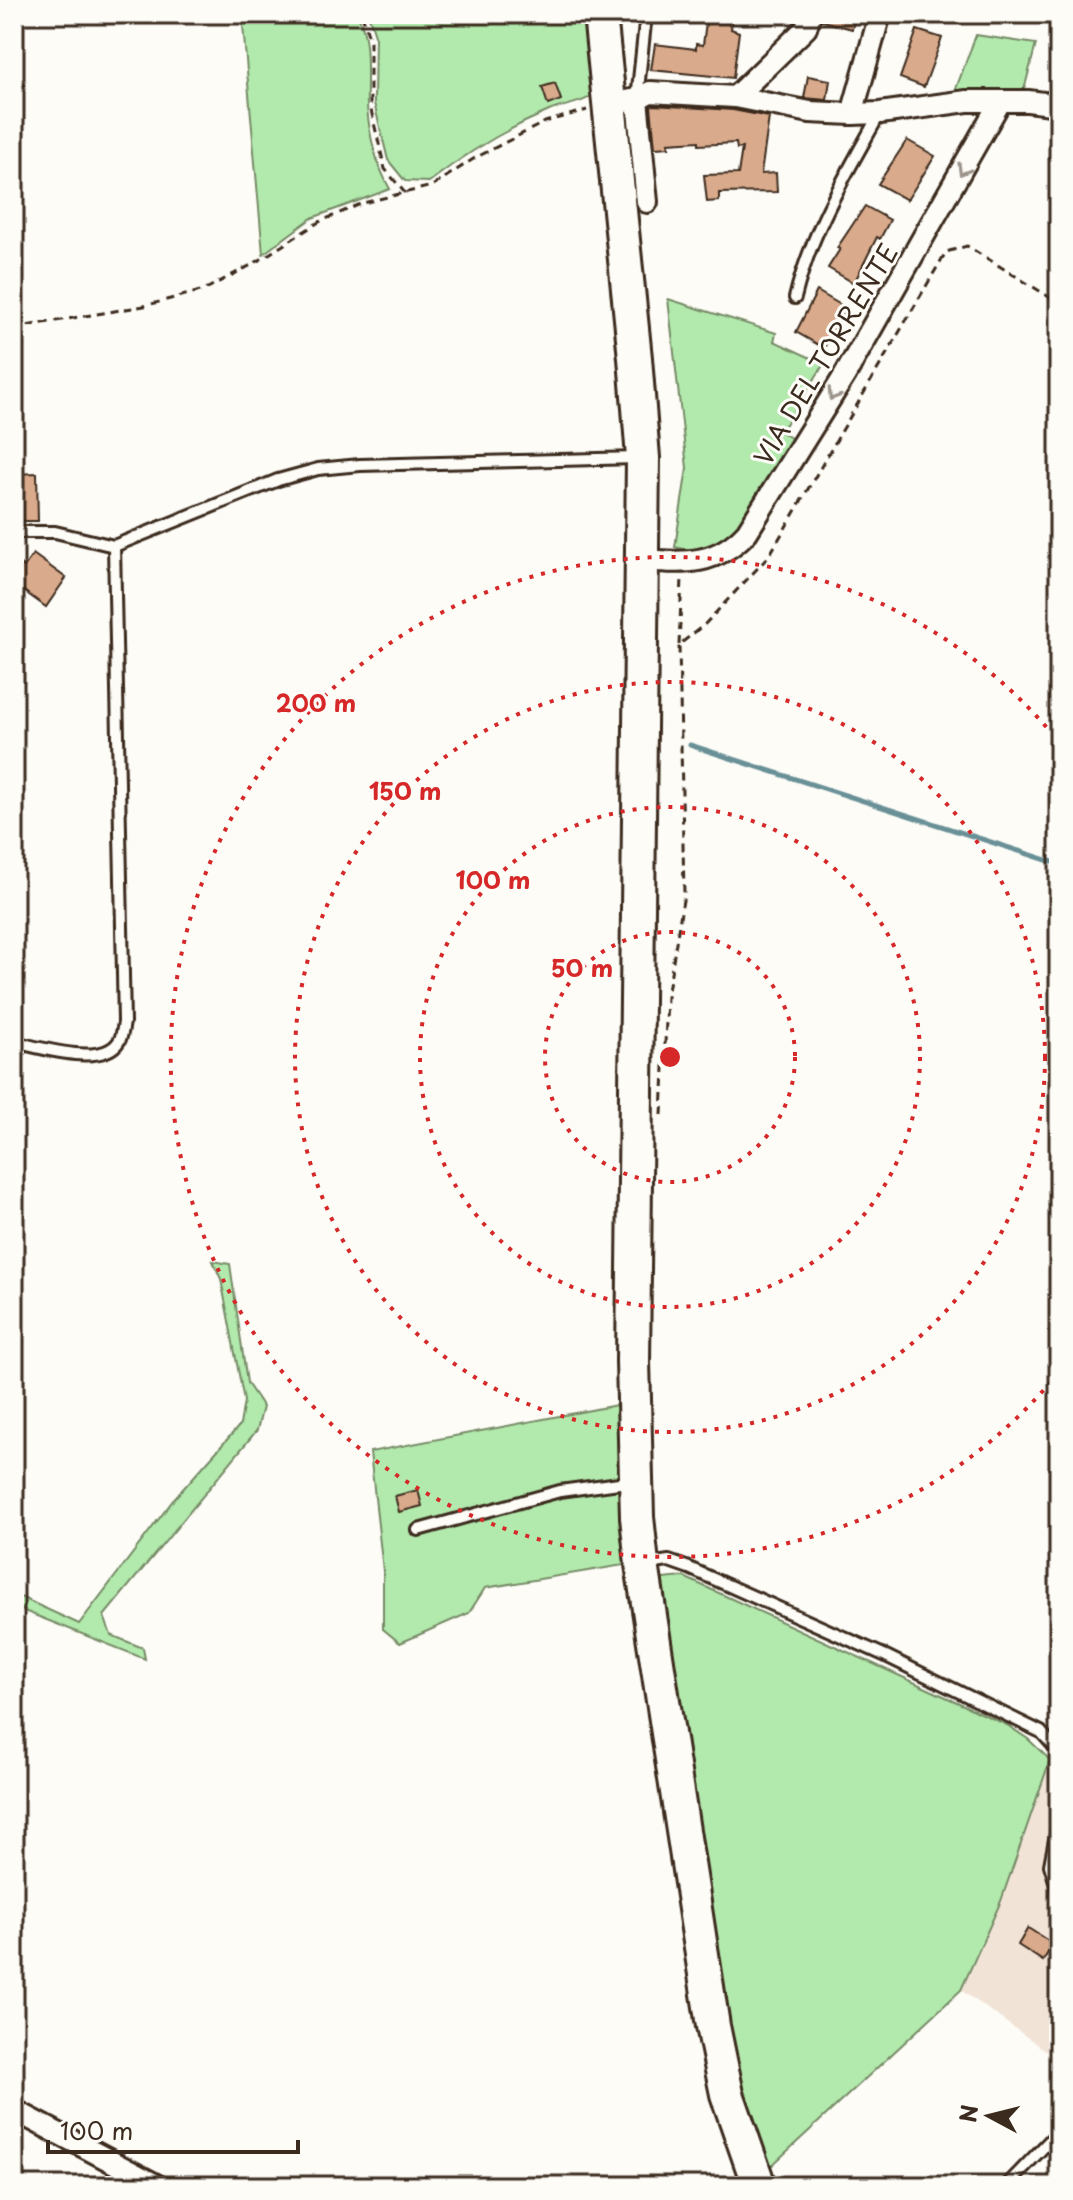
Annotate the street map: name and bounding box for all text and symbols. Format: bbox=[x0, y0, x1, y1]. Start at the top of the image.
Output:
one-way arrow bbox=[957, 161, 973, 176]
street label: VIA DEL TORRENTE bbox=[743, 236, 907, 472]
one-way arrow bbox=[827, 386, 843, 401]
text: 200 m bbox=[276, 684, 356, 720]
text: 150 m bbox=[369, 772, 441, 808]
text: 100 m bbox=[456, 861, 530, 897]
text: 50 m bbox=[551, 949, 613, 985]
centre of rings bbox=[656, 1043, 684, 1071]
north arrow bbox=[949, 2076, 1029, 2156]
text: N bbox=[950, 2103, 985, 2124]
scale bar bbox=[48, 2104, 298, 2154]
text: 100 m bbox=[60, 2112, 133, 2148]

